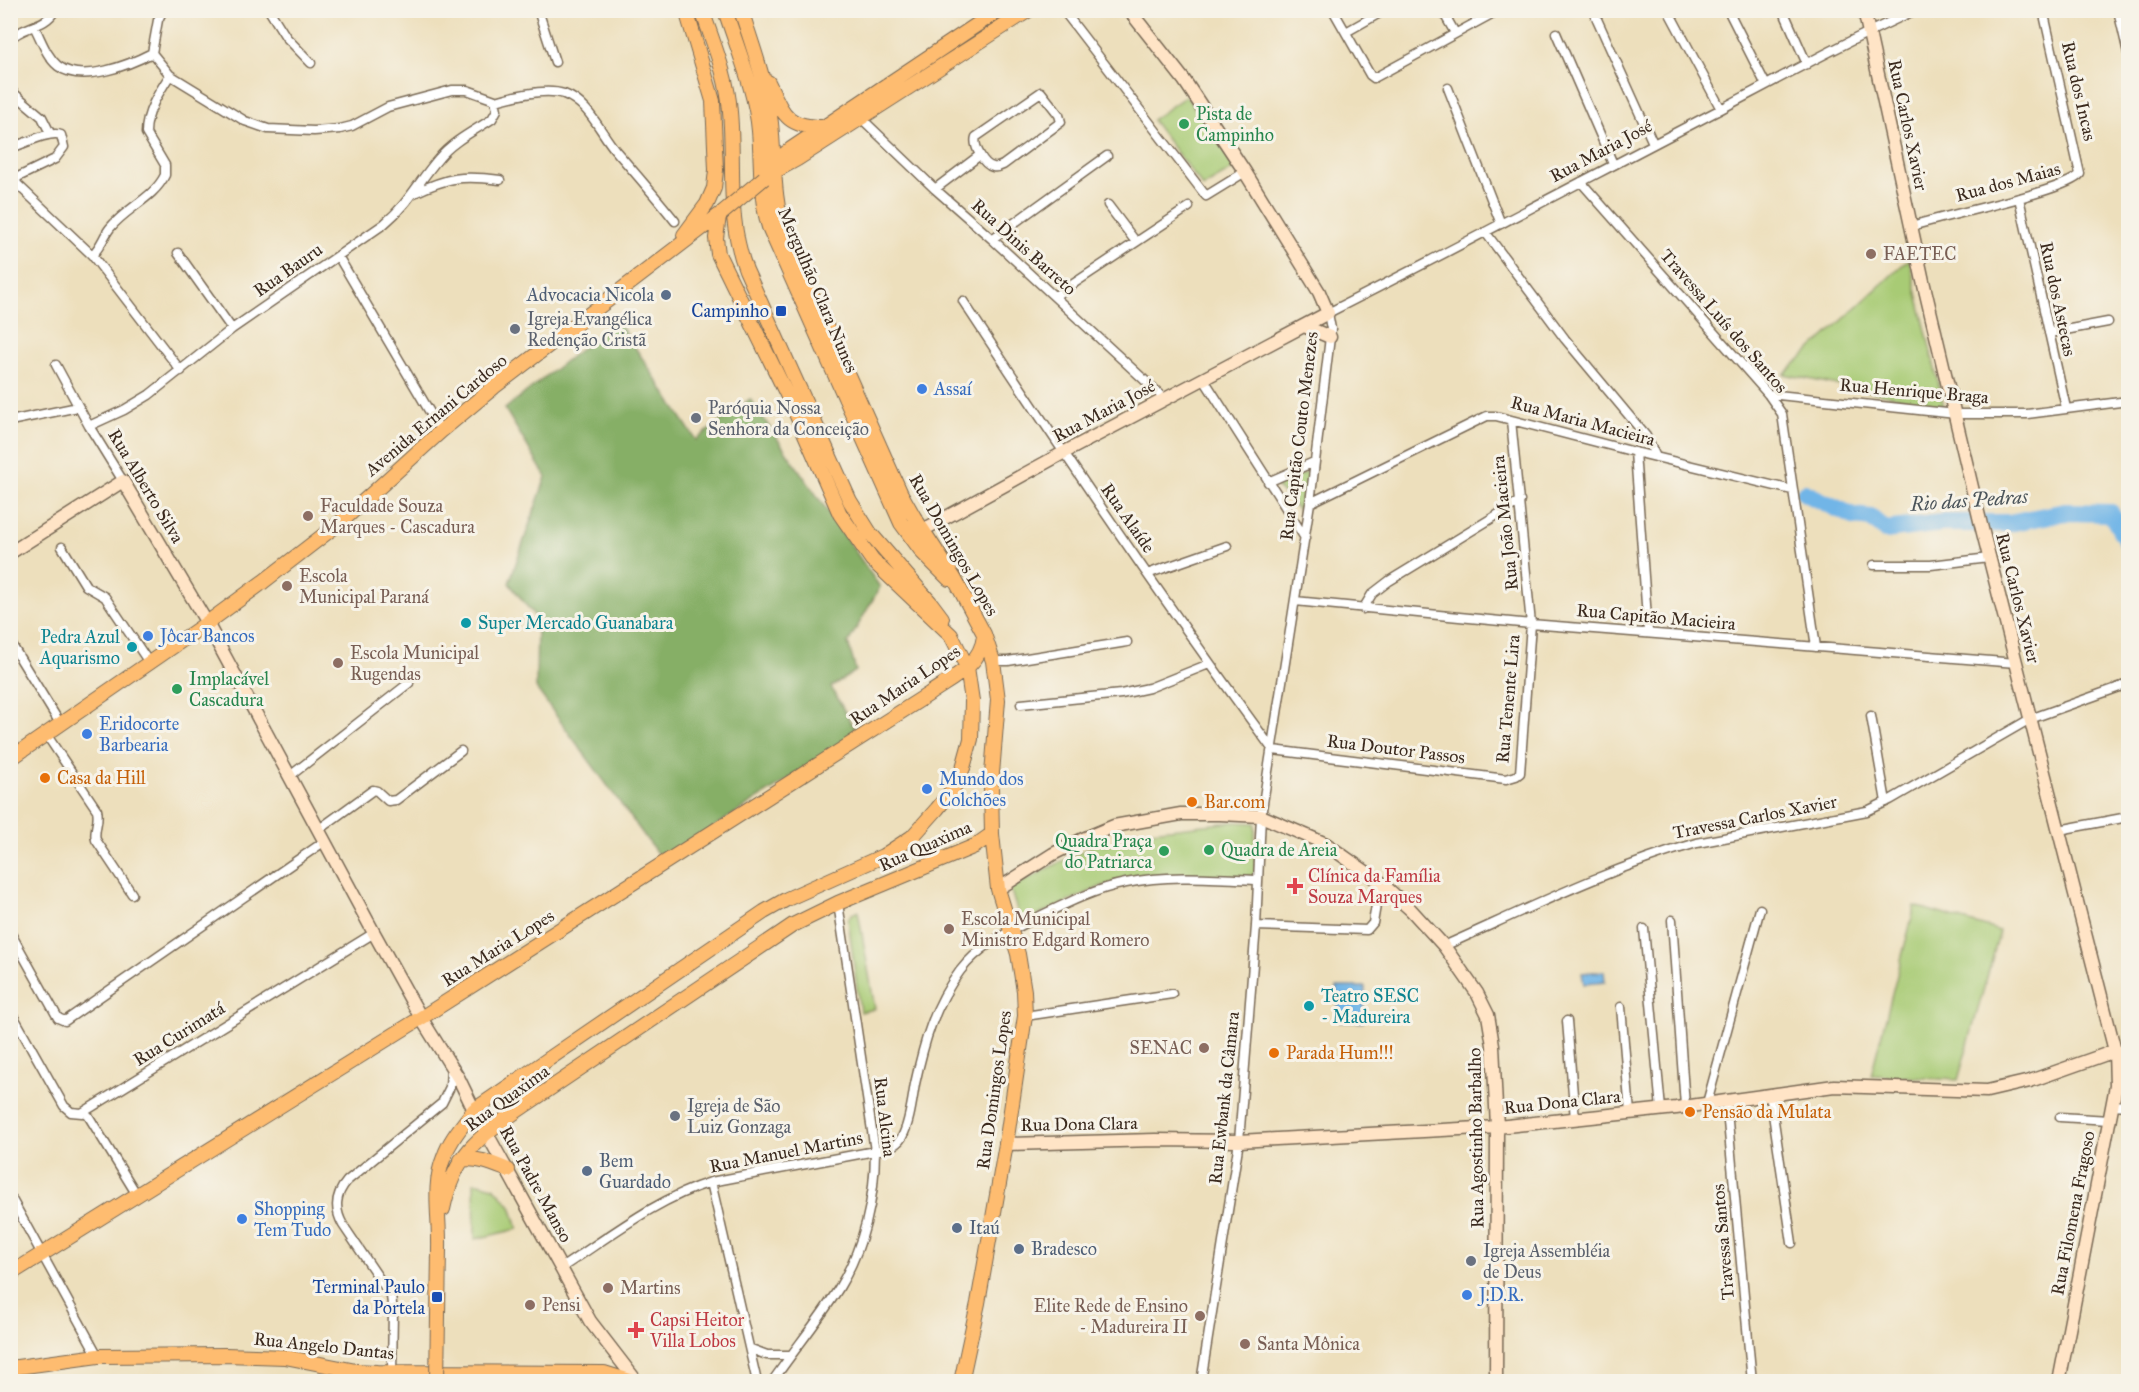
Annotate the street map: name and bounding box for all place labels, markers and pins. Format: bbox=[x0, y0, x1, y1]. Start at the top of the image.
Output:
place label: Pista de Campinho bbox=[1196, 103, 1274, 146]
marker: Pista de Campinho bbox=[1177, 117, 1191, 131]
place label: FAETEC bbox=[1883, 243, 1956, 265]
marker: FAETEC bbox=[1864, 247, 1878, 261]
place label: Advocacia Nicola bbox=[526, 284, 654, 306]
marker: Advocacia Nicola bbox=[659, 288, 673, 302]
place label: Campinho bbox=[691, 300, 769, 322]
marker: Campinho bbox=[774, 304, 788, 318]
place label: Igreja Evangélica Redenção Cristã bbox=[527, 308, 653, 351]
marker: Igreja Evangélica Redenção Cristã bbox=[508, 322, 522, 336]
place label: Assaí bbox=[933, 378, 973, 400]
marker: Assaí bbox=[915, 382, 929, 396]
place label: Paróquia Nossa Senhora da Conceição bbox=[708, 397, 869, 440]
marker: Paróquia Nossa Senhora da Conceição bbox=[689, 411, 703, 425]
place label: Faculdade Souza Marques - Cascadura bbox=[320, 495, 475, 539]
marker: Faculdade Souza Marques - Cascadura bbox=[301, 509, 315, 523]
place label: Escola Municipal Paraná bbox=[299, 565, 429, 608]
marker: Escola Municipal Paraná bbox=[280, 579, 294, 593]
place label: Super Mercado Guanabara bbox=[478, 612, 674, 634]
marker: Super Mercado Guanabara bbox=[459, 616, 473, 630]
place label: Jôcar Bancos bbox=[158, 625, 255, 648]
place label: Pedra Azul Aquarismo bbox=[39, 626, 120, 670]
marker: Jôcar Bancos bbox=[141, 629, 155, 643]
marker: Pedra Azul Aquarismo bbox=[125, 640, 139, 654]
place label: Escola Municipal Rugendas bbox=[350, 642, 479, 686]
marker: Escola Municipal Rugendas bbox=[331, 656, 345, 670]
place label: Implacável Cascadura bbox=[189, 668, 269, 711]
marker: Implacável Cascadura bbox=[170, 682, 184, 696]
place label: Eridocorte Barbearia bbox=[99, 713, 179, 756]
marker: Eridocorte Barbearia bbox=[80, 727, 94, 741]
place label: Casa da Hill bbox=[57, 767, 146, 789]
place label: Mundo dos Colchões bbox=[939, 768, 1024, 811]
marker: Casa da Hill bbox=[38, 771, 52, 785]
marker: Mundo dos Colchões bbox=[920, 782, 934, 796]
place label: Bar.com bbox=[1204, 791, 1265, 813]
marker: Bar.com bbox=[1185, 795, 1199, 809]
place label: Quadra Praça do Patriarca bbox=[1055, 830, 1152, 873]
place label: Quadra de Areia bbox=[1221, 839, 1338, 861]
marker: Quadra de Areia bbox=[1202, 843, 1216, 857]
marker: Quadra Praça do Patriarca bbox=[1157, 844, 1171, 858]
place label: Clínica da Família Souza Marques bbox=[1308, 865, 1441, 909]
marker: Clínica da Família Souza Marques bbox=[1286, 877, 1304, 895]
place label: Escola Municipal Ministro Edgard Romero bbox=[961, 908, 1149, 952]
marker: Escola Municipal Ministro Edgard Romero bbox=[942, 922, 956, 936]
place label: Teatro SESC - Madureira bbox=[1321, 985, 1419, 1028]
marker: Teatro SESC - Madureira bbox=[1302, 999, 1316, 1013]
place label: SENAC bbox=[1130, 1037, 1192, 1059]
marker: SENAC bbox=[1197, 1041, 1211, 1055]
place label: Parada Hum!!! bbox=[1286, 1042, 1394, 1064]
marker: Parada Hum!!! bbox=[1267, 1046, 1281, 1060]
place label: Igreja de São Luiz Gonzaga bbox=[687, 1095, 791, 1139]
place label: Pensão da Mulata bbox=[1702, 1101, 1832, 1123]
marker: Pensão da Mulata bbox=[1683, 1105, 1697, 1119]
marker: Igreja de São Luiz Gonzaga bbox=[668, 1109, 682, 1123]
place label: Bem Guardado bbox=[599, 1150, 671, 1193]
marker: Bem Guardado bbox=[580, 1164, 594, 1178]
place label: Shopping Tem Tudo bbox=[254, 1198, 331, 1241]
marker: Shopping Tem Tudo bbox=[235, 1212, 249, 1226]
place label: Itaú bbox=[969, 1217, 1000, 1239]
marker: Itaú bbox=[950, 1221, 964, 1235]
place label: Bradesco bbox=[1031, 1238, 1097, 1260]
place label: Igreja Assembléia de Deus bbox=[1483, 1240, 1611, 1283]
marker: Bradesco bbox=[1012, 1242, 1026, 1256]
marker: Igreja Assembléia de Deus bbox=[1464, 1254, 1478, 1268]
place label: Terminal Paulo da Portela bbox=[313, 1276, 425, 1319]
place label: Martins bbox=[620, 1277, 681, 1299]
marker: Martins bbox=[601, 1281, 615, 1295]
place label: J.D.R. bbox=[1477, 1284, 1524, 1307]
marker: J.D.R. bbox=[1460, 1288, 1474, 1302]
marker: Terminal Paulo da Portela bbox=[430, 1290, 444, 1304]
place label: Pensi bbox=[542, 1294, 581, 1316]
place label: Elite Rede de Ensino - Madureira II bbox=[1034, 1295, 1188, 1338]
marker: Pensi bbox=[523, 1298, 537, 1312]
place label: Capsi Heitor Villa Lobos bbox=[649, 1309, 745, 1352]
marker: Elite Rede de Ensino - Madureira II bbox=[1193, 1309, 1207, 1323]
marker: Capsi Heitor Villa Lobos bbox=[627, 1321, 645, 1339]
place label: Santa Mônica bbox=[1257, 1333, 1360, 1355]
marker: Santa Mônica bbox=[1238, 1337, 1252, 1351]

